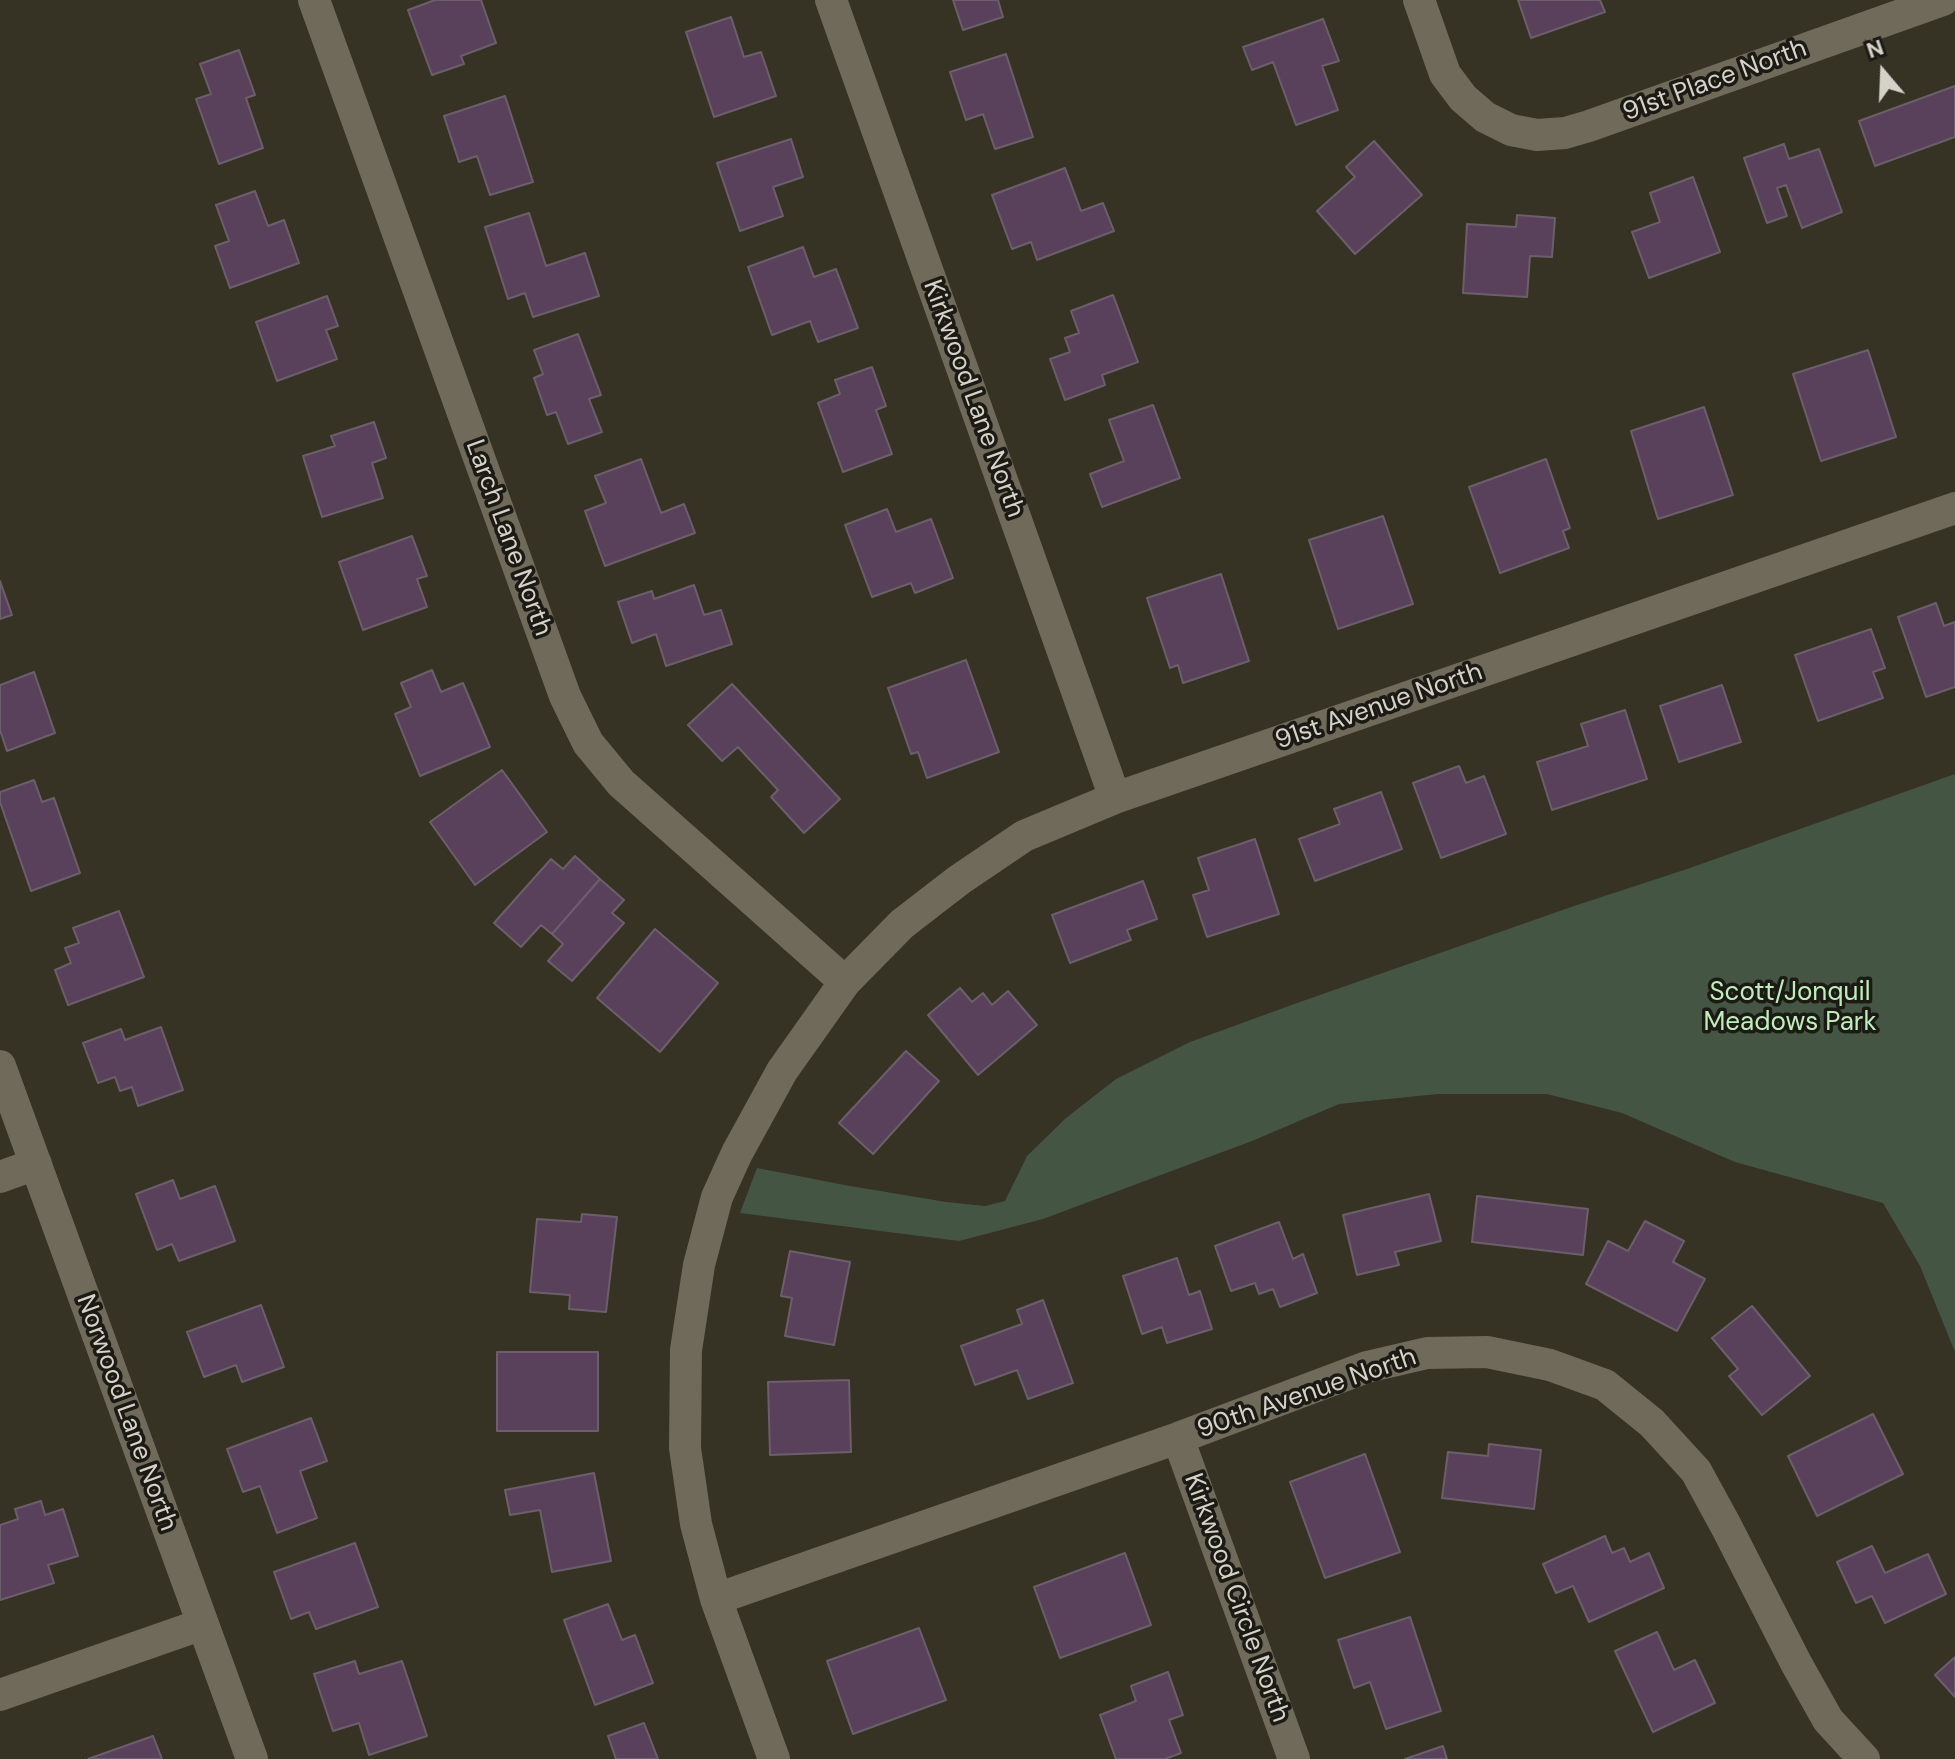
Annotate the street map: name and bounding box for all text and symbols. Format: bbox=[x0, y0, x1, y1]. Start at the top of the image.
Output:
north arrow bbox=[1843, 32, 1923, 112]
street label: 91st Place North bbox=[1619, 33, 1811, 129]
text: N bbox=[1863, 33, 1887, 65]
street label: Kirkwood Lane North bbox=[916, 276, 1030, 522]
street label: Larch Lane North bbox=[458, 436, 558, 640]
street label: 91st Avenue North bbox=[1271, 657, 1487, 757]
park label: Scott/Jonquil Meadows Park bbox=[1703, 977, 1877, 1038]
street label: Norwood Lane North bbox=[69, 1291, 183, 1535]
street label: 90th Avenue North bbox=[1193, 1342, 1421, 1446]
street label: Kirkwood Circle North bbox=[1177, 1470, 1295, 1726]

